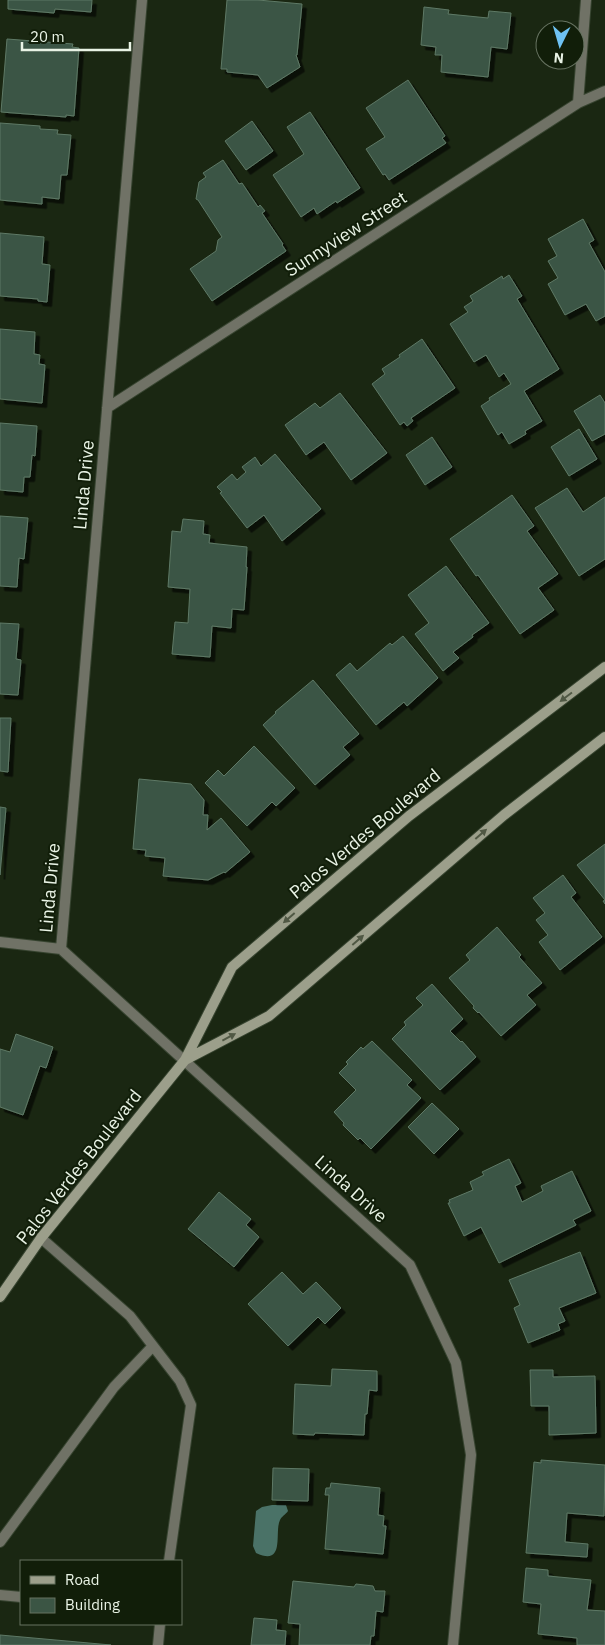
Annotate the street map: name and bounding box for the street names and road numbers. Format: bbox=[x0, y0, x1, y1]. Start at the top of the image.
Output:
street label: Sunnyview Street bbox=[281, 186, 411, 282]
street label: Linda Drive bbox=[68, 439, 99, 531]
street label: Palos Verdes Boulevard bbox=[284, 764, 445, 904]
street label: Linda Drive bbox=[34, 842, 65, 934]
street label: Palos Verdes Boulevard bbox=[11, 1085, 146, 1249]
street label: Linda Drive bbox=[310, 1150, 392, 1227]

